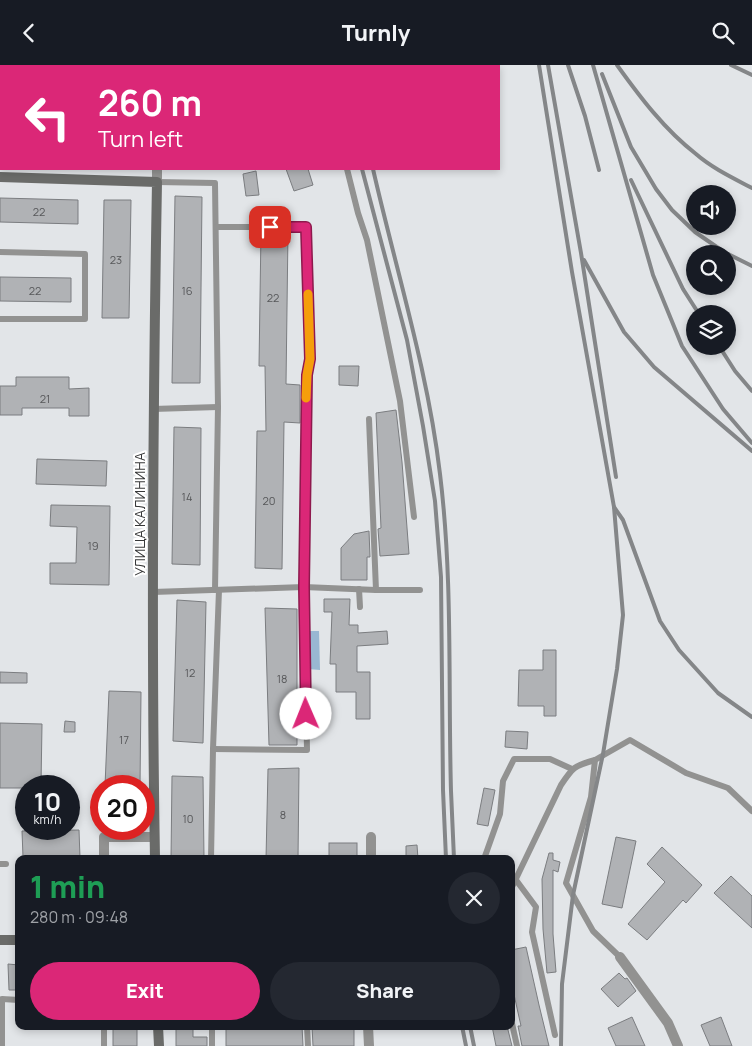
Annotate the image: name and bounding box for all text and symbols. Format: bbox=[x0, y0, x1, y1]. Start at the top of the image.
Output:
text: Turnly bbox=[342, 18, 410, 48]
icon: back bbox=[15, 19, 43, 47]
icon: search bbox=[709, 19, 737, 47]
text: 260 m bbox=[98, 79, 202, 127]
icon: left bbox=[15, 85, 80, 150]
text: Turn left bbox=[98, 124, 183, 154]
map controls bbox=[686, 185, 736, 355]
button: sound bbox=[686, 185, 736, 235]
house number: 22 bbox=[33, 204, 45, 219]
pin bbox=[249, 206, 291, 248]
icon: arrive bbox=[256, 213, 284, 241]
button: search bbox=[686, 245, 736, 295]
house number: 23 bbox=[110, 252, 122, 267]
house number: 22 bbox=[29, 283, 41, 298]
house number: 16 bbox=[181, 283, 193, 298]
house number: 22 bbox=[267, 290, 279, 305]
button: layers bbox=[686, 305, 736, 355]
house number: 21 bbox=[40, 391, 50, 406]
street label: УЛИЦА КАЛИНИНА bbox=[130, 452, 149, 576]
house number: 14 bbox=[182, 489, 192, 504]
house number: 20 bbox=[263, 493, 275, 508]
house number: 19 bbox=[87, 538, 99, 553]
house number: 12 bbox=[185, 665, 195, 680]
house number: 18 bbox=[277, 671, 287, 686]
position arrow bbox=[279, 687, 331, 739]
house number: 17 bbox=[119, 732, 129, 747]
speed limit sign: 20 bbox=[90, 775, 155, 840]
text: 10 bbox=[34, 784, 61, 819]
house number: 8 bbox=[280, 807, 286, 822]
text: km/h bbox=[34, 811, 61, 828]
house number: 10 bbox=[182, 811, 194, 826]
text: 1 min bbox=[30, 866, 105, 907]
button: close bbox=[448, 872, 500, 924]
text: 280 m · 09:48 bbox=[30, 906, 128, 928]
button: Exit bbox=[30, 962, 260, 1020]
button: Share bbox=[270, 962, 500, 1020]

